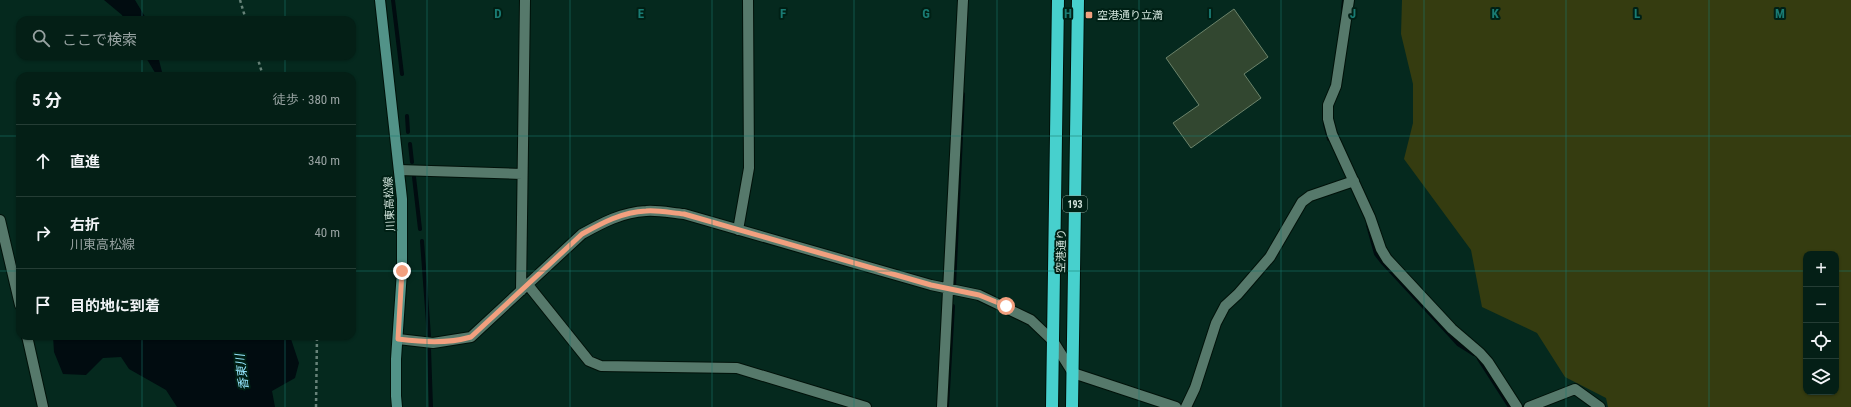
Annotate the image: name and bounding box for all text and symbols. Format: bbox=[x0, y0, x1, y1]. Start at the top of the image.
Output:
text: D bbox=[494, 6, 502, 21]
text: E bbox=[638, 6, 645, 21]
text: F bbox=[780, 6, 786, 21]
text: G bbox=[922, 6, 930, 21]
text: H bbox=[1064, 6, 1072, 21]
text: I bbox=[1208, 6, 1212, 21]
text: J bbox=[1350, 6, 1356, 21]
text: K bbox=[1491, 6, 1499, 21]
text: L bbox=[1634, 6, 1640, 21]
text: M bbox=[1775, 6, 1785, 21]
place label: 空港通り立満 bbox=[1097, 9, 1163, 22]
marker: 空港通り立満 bbox=[1084, 10, 1094, 20]
search box bbox=[16, 16, 356, 60]
icon: search bbox=[30, 27, 52, 49]
text: ここで検索 bbox=[62, 31, 137, 49]
text: 5 分 bbox=[32, 90, 62, 110]
text: 徒歩 · 380 m bbox=[273, 92, 340, 107]
icon: ahead bbox=[32, 150, 54, 172]
text: 直進 bbox=[70, 153, 100, 171]
text: 340 m bbox=[308, 153, 340, 168]
street label: 川東高松線 bbox=[382, 176, 397, 232]
road number: 193 bbox=[1063, 196, 1087, 212]
text: 右折 bbox=[70, 216, 100, 234]
icon: right bbox=[32, 222, 54, 244]
text: 40 m bbox=[314, 225, 340, 240]
street label: 空港通り bbox=[1055, 229, 1068, 273]
text: 川東高松線 bbox=[70, 237, 135, 252]
map controls bbox=[1803, 251, 1839, 395]
button: + bbox=[1803, 251, 1839, 287]
route end bbox=[393, 262, 411, 280]
button: − bbox=[1803, 287, 1839, 323]
icon: arrive bbox=[32, 294, 54, 316]
text: 目的地に到着 bbox=[70, 297, 160, 315]
route start bbox=[997, 297, 1015, 315]
button: locate bbox=[1803, 323, 1839, 359]
water label: 香東川 bbox=[233, 351, 251, 391]
button: layers bbox=[1803, 359, 1839, 395]

